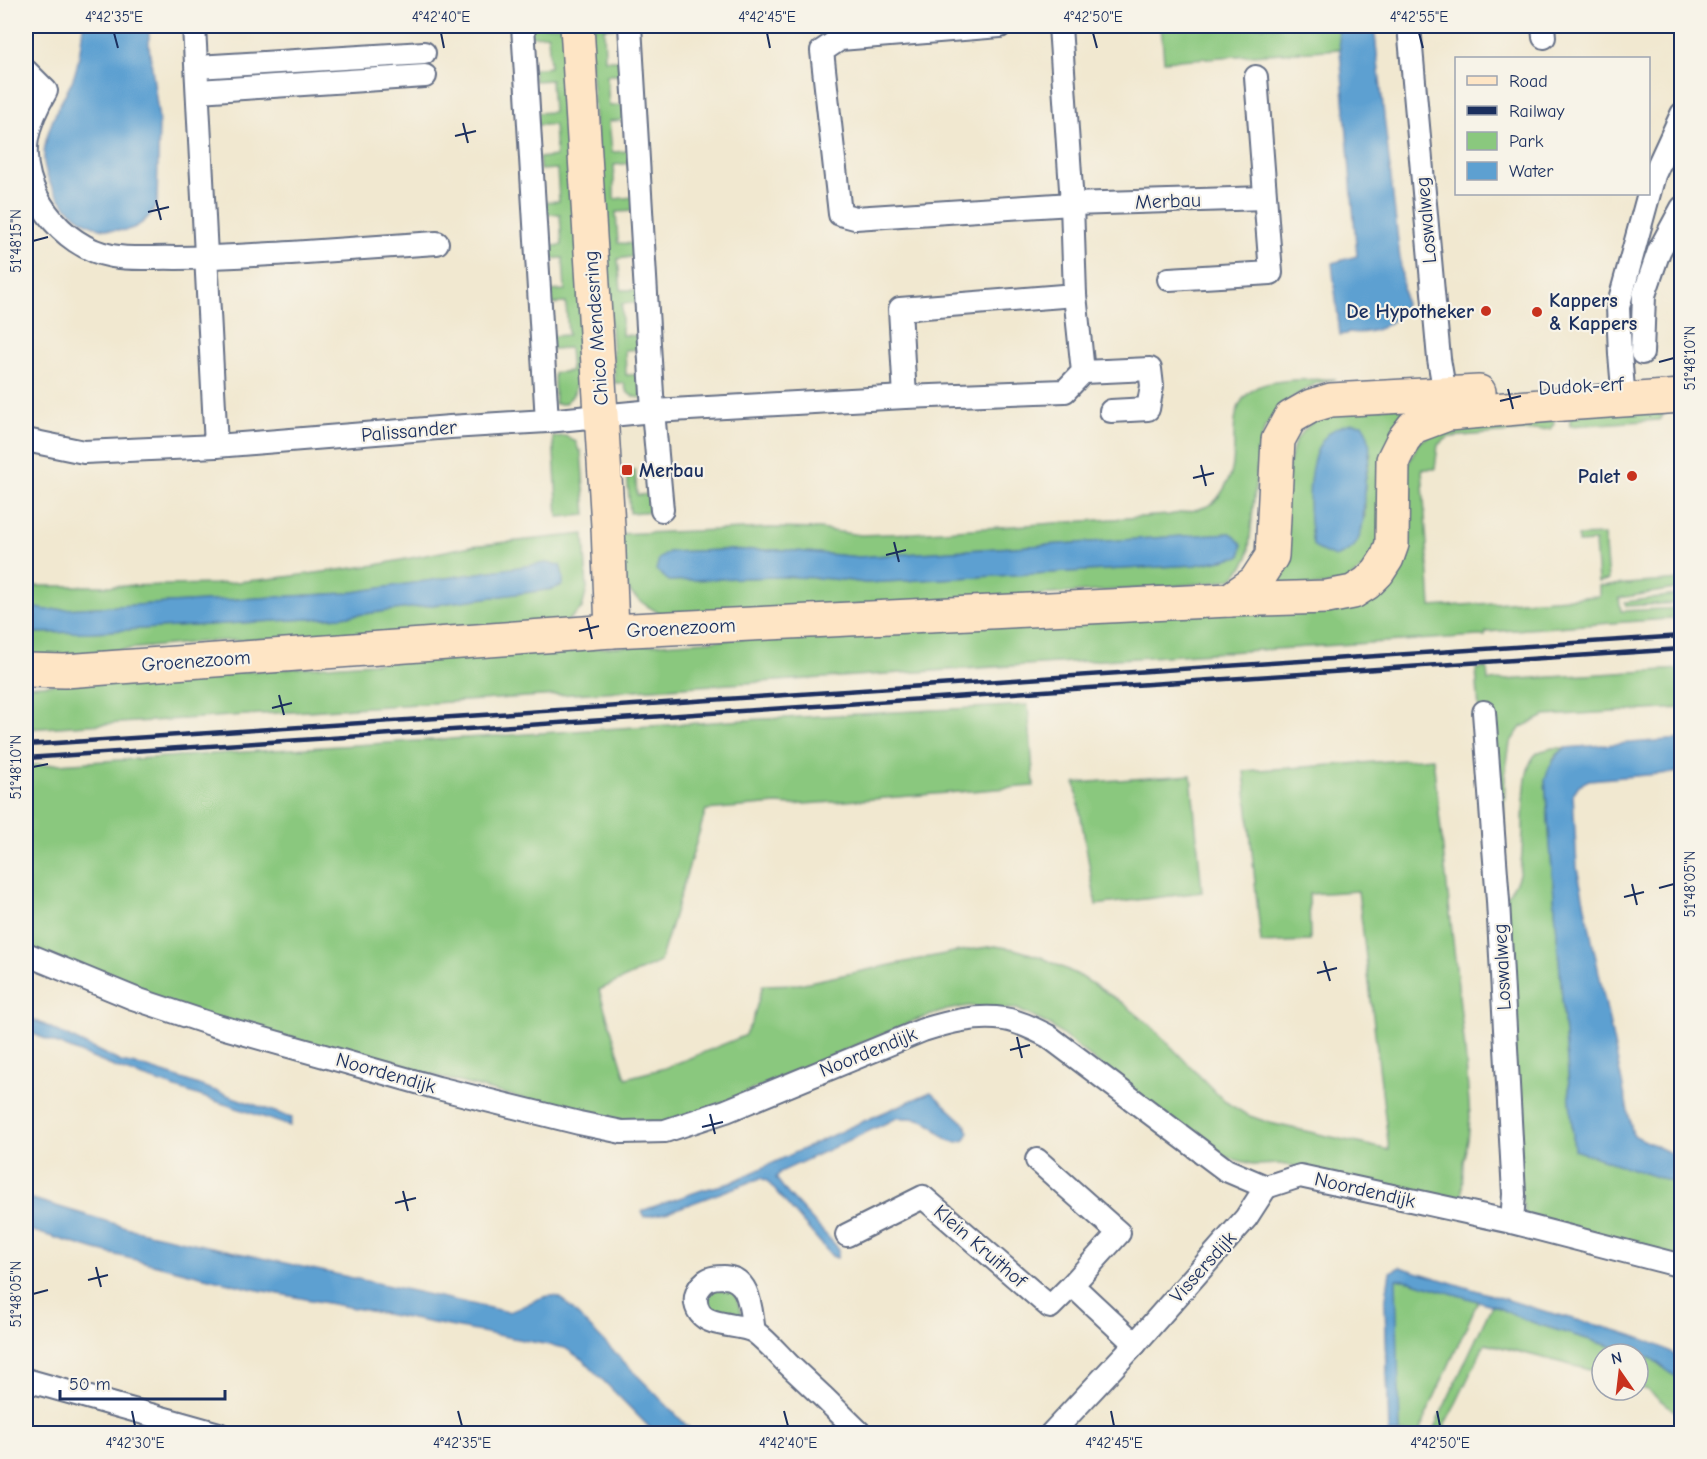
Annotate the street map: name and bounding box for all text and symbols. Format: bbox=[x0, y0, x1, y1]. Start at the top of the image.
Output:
text: 4°42'35"E bbox=[85, 8, 143, 26]
text: 4°42'40"E bbox=[412, 8, 470, 26]
text: 4°42'45"E bbox=[738, 8, 796, 26]
text: 4°42'50"E bbox=[1063, 8, 1123, 26]
text: 4°42'55"E bbox=[1390, 8, 1448, 26]
legend bbox=[1455, 57, 1650, 195]
text: Road bbox=[1509, 71, 1548, 92]
text: Railway bbox=[1509, 101, 1566, 122]
text: Park bbox=[1509, 131, 1544, 152]
text: Water bbox=[1509, 161, 1554, 182]
street label: Loswalweg bbox=[1411, 176, 1441, 264]
street label: Merbau bbox=[1135, 188, 1201, 214]
text: 51°48'15"N bbox=[7, 209, 25, 273]
street label: Chico Mendesring bbox=[579, 250, 613, 406]
place label: Kappers & Kappers bbox=[1549, 289, 1637, 335]
place label: De Hypotheker bbox=[1346, 300, 1474, 323]
marker: De Hypotheker bbox=[1479, 304, 1493, 318]
marker: Kappers & Kappers bbox=[1530, 305, 1544, 319]
text: 51°48'10"N bbox=[1681, 326, 1699, 390]
street label: Dudok-erf bbox=[1538, 372, 1626, 400]
street label: Palissander bbox=[360, 415, 458, 447]
place label: Merbau bbox=[639, 459, 704, 482]
marker: Merbau bbox=[620, 463, 634, 477]
place label: Palet bbox=[1578, 465, 1620, 488]
marker: Palet bbox=[1625, 469, 1639, 483]
street label: Groenezoom bbox=[626, 614, 736, 642]
street label: Groenezoom bbox=[141, 646, 251, 676]
text: 51°48'10"N bbox=[7, 735, 25, 799]
text: 51°48'05"N bbox=[1681, 851, 1699, 917]
street label: Loswalweg bbox=[1488, 923, 1516, 1011]
street label: Noordendijk bbox=[816, 1022, 920, 1082]
street label: Noordendijk bbox=[333, 1048, 439, 1098]
street label: Noordendijk bbox=[1312, 1167, 1418, 1213]
street label: Klein Kruithof bbox=[929, 1200, 1032, 1293]
street label: Vissersdijk bbox=[1165, 1227, 1241, 1307]
text: 51°48'05"N bbox=[7, 1261, 25, 1327]
north arrow bbox=[1590, 1342, 1650, 1402]
text: N bbox=[1609, 1348, 1624, 1368]
scale bar bbox=[60, 1363, 225, 1401]
text: 50 m bbox=[69, 1374, 111, 1395]
text: 4°42'30"E bbox=[106, 1434, 164, 1452]
text: 4°42'35"E bbox=[433, 1434, 491, 1452]
text: 4°42'40"E bbox=[759, 1434, 817, 1452]
text: 4°42'45"E bbox=[1085, 1434, 1143, 1452]
text: 4°42'50"E bbox=[1410, 1434, 1470, 1452]

